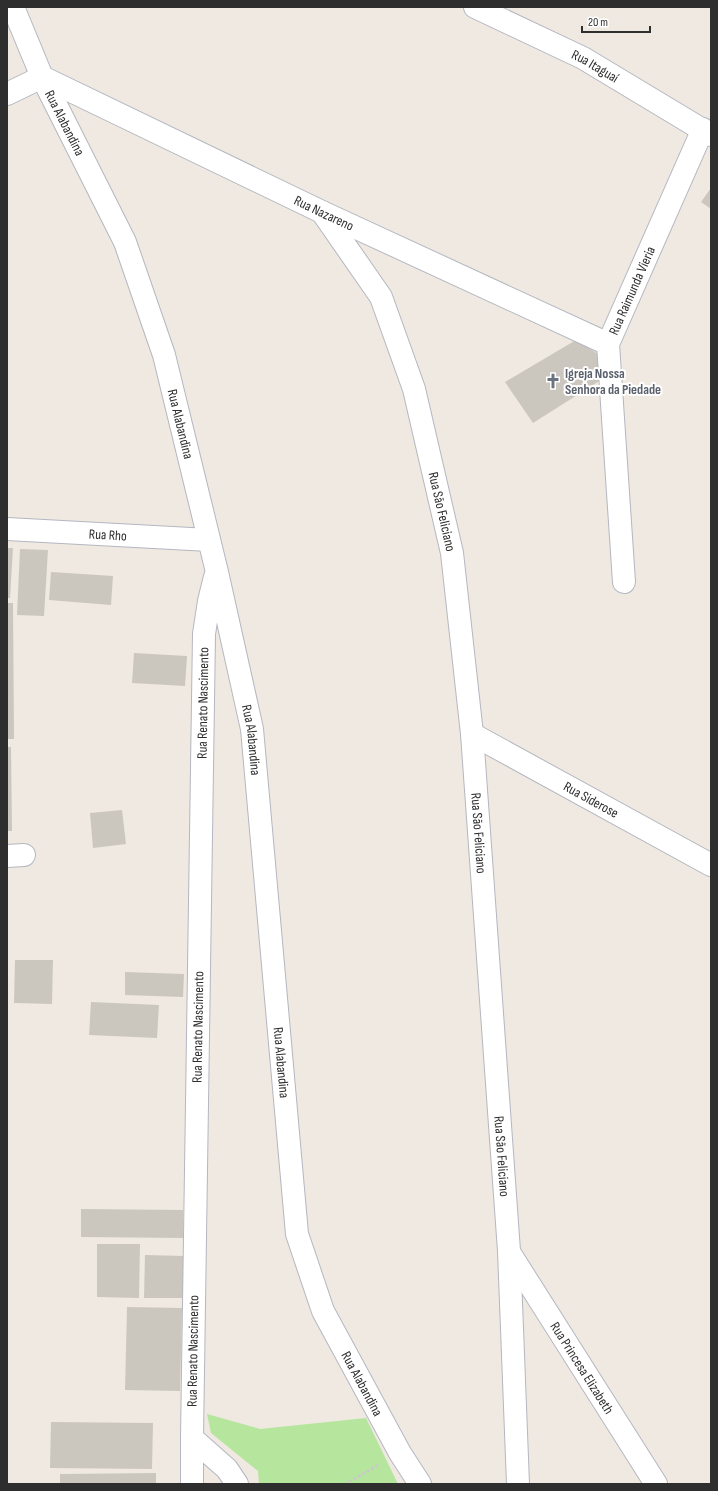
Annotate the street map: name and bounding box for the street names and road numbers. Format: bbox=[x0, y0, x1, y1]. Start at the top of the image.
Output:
street label: Rua Itaguaí bbox=[569, 45, 622, 86]
street label: Rua Alabandina bbox=[41, 87, 89, 158]
street label: Rua Nazareno bbox=[291, 191, 357, 234]
street label: Rua Raimunda Vieria bbox=[605, 244, 659, 337]
street label: Rua Alabandina bbox=[164, 387, 198, 461]
street label: Rua São Feliciano bbox=[425, 470, 460, 553]
street label: Rua Rho bbox=[88, 525, 128, 544]
street label: Rua Renato Nascimento bbox=[194, 647, 212, 759]
street label: Rua Alabandina bbox=[238, 703, 265, 776]
street label: Rua Siderose bbox=[561, 777, 622, 821]
street label: Rua São Feliciano bbox=[468, 792, 490, 874]
street label: Rua Renato Nascimento bbox=[189, 971, 207, 1083]
street label: Rua Alabandina bbox=[270, 1026, 293, 1099]
street label: Rua São Feliciano bbox=[491, 1115, 514, 1198]
street label: Rua Renato Nascimento bbox=[184, 1295, 202, 1407]
street label: Rua Princesa Elizabeth bbox=[547, 1319, 618, 1417]
street label: Rua Alabandina bbox=[338, 1348, 387, 1419]

